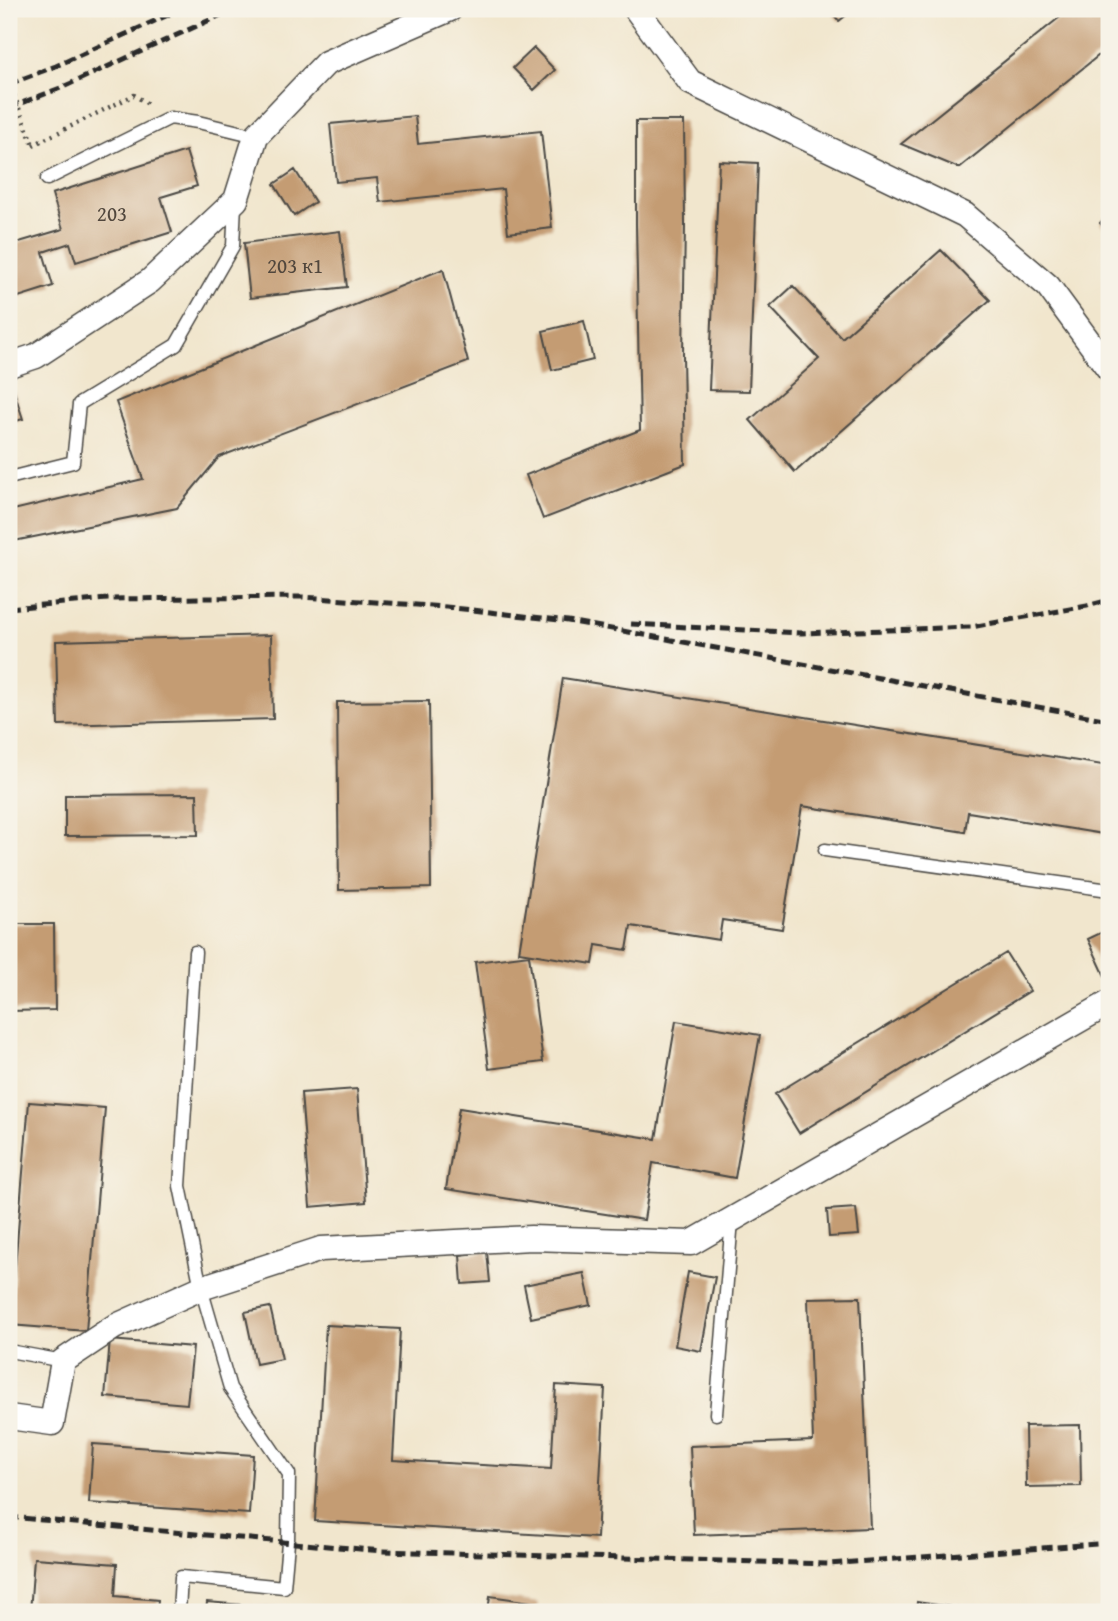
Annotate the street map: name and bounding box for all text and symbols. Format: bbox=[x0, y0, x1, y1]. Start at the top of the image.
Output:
house number: 203 bbox=[97, 198, 127, 229]
house number: 203 к1 bbox=[267, 250, 323, 281]

